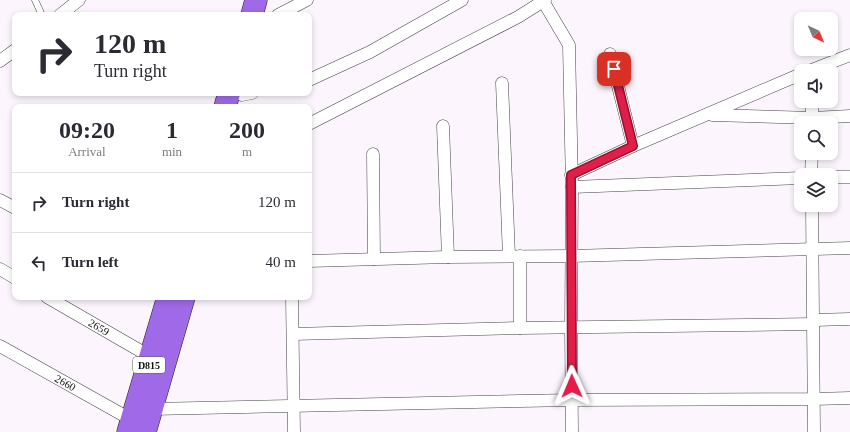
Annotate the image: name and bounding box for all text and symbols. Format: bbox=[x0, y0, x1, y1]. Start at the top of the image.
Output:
north arrow bbox=[794, 12, 838, 56]
map controls bbox=[794, 12, 838, 212]
icon: right bbox=[28, 28, 80, 80]
text: 120 m bbox=[94, 28, 166, 59]
pin bbox=[597, 52, 631, 86]
icon: arrive bbox=[603, 58, 625, 80]
text: Turn right bbox=[94, 61, 167, 81]
button: sound bbox=[794, 64, 838, 108]
button: search bbox=[794, 116, 838, 160]
text: 09:20 bbox=[59, 117, 115, 143]
text: 1 bbox=[166, 117, 178, 143]
text: 200 bbox=[229, 117, 265, 143]
text: Arrival bbox=[68, 144, 106, 159]
text: min bbox=[162, 144, 182, 159]
text: m bbox=[242, 144, 252, 159]
button: layers bbox=[794, 168, 838, 212]
icon: right bbox=[28, 192, 50, 214]
text: Turn right bbox=[62, 194, 129, 210]
text: 120 m bbox=[258, 194, 296, 210]
icon: left bbox=[28, 252, 50, 274]
text: Turn left bbox=[62, 254, 119, 270]
text: 40 m bbox=[266, 254, 296, 270]
street label: 2659 bbox=[86, 316, 112, 338]
road number: D815 bbox=[133, 357, 165, 373]
position arrow bbox=[551, 365, 593, 407]
street label: 2660 bbox=[53, 372, 78, 394]

